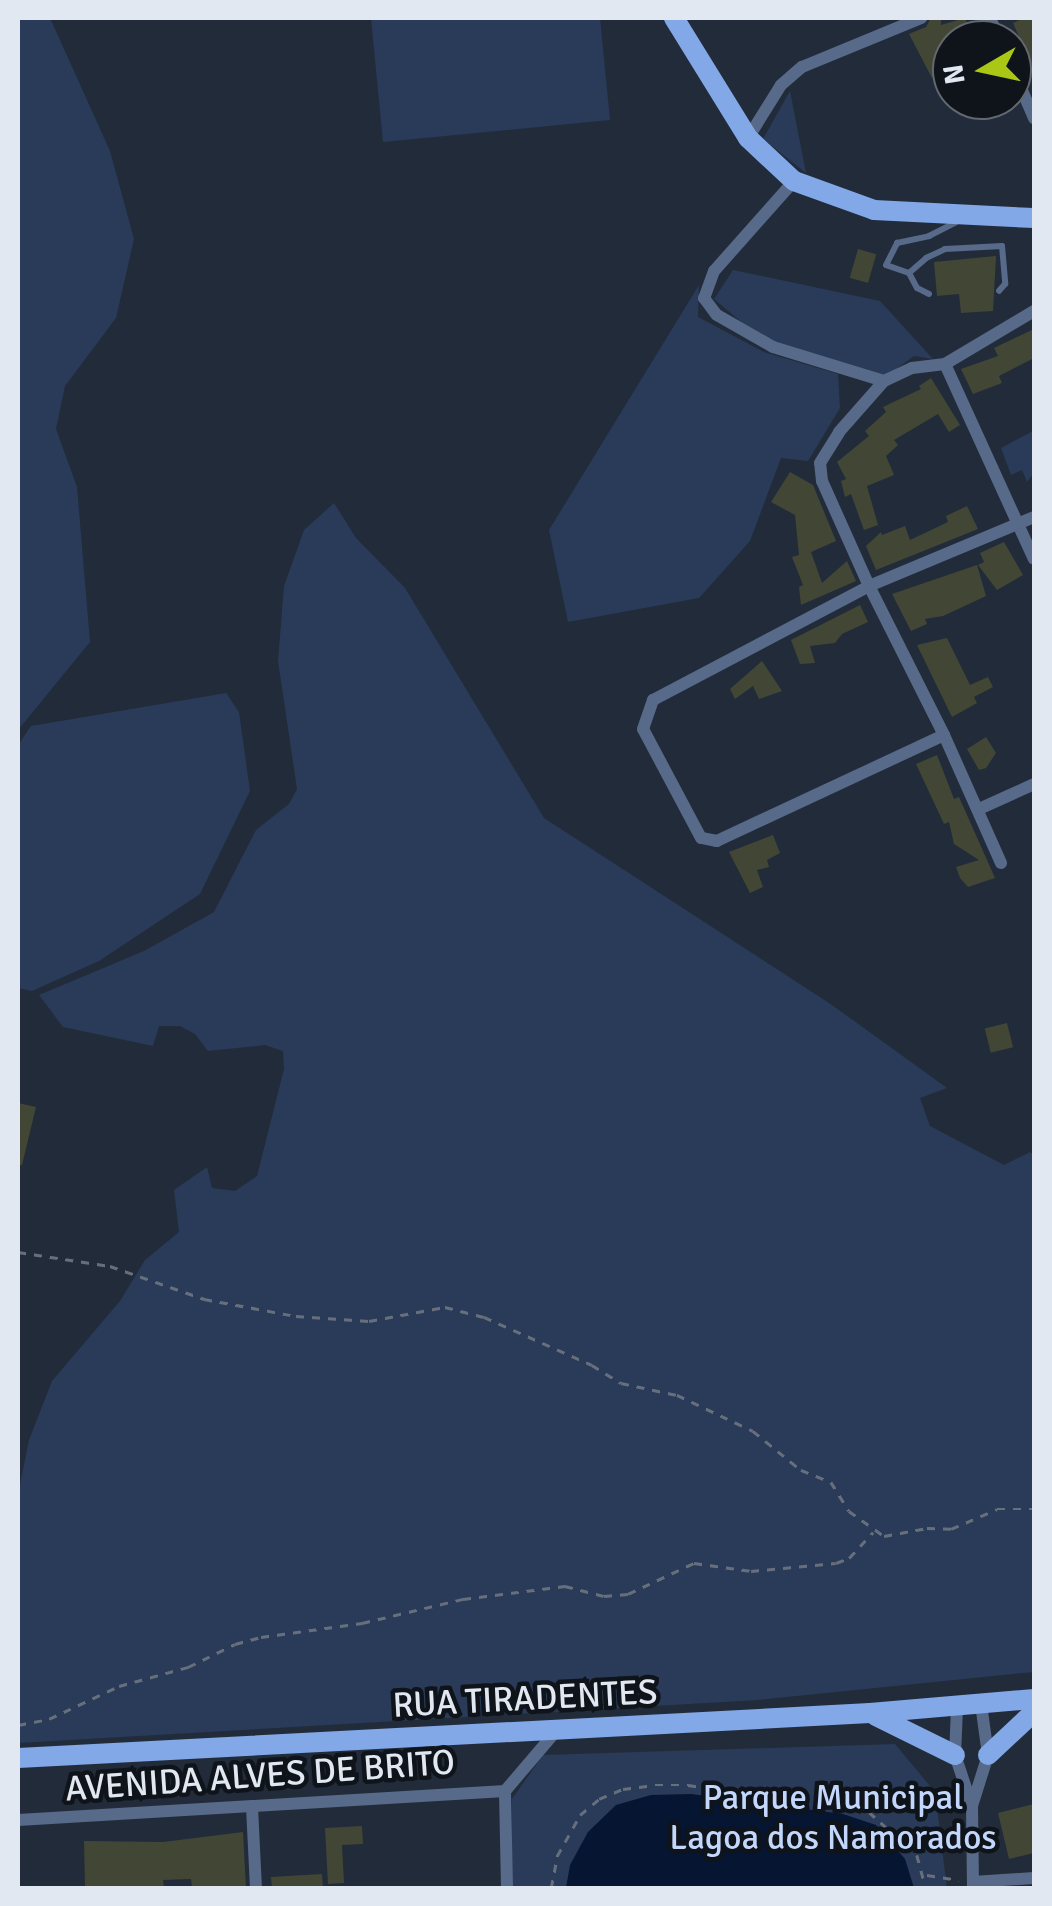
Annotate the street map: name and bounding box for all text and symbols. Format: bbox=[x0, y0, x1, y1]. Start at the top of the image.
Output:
north arrow bbox=[932, 20, 1032, 120]
text: N bbox=[936, 62, 973, 87]
street label: RUA TIRADENTES bbox=[392, 1671, 658, 1727]
street label: AVENIDA ALVES DE BRITO bbox=[64, 1741, 456, 1811]
park label: Parque Municipal Lagoa dos Namorados bbox=[669, 1777, 997, 1859]

